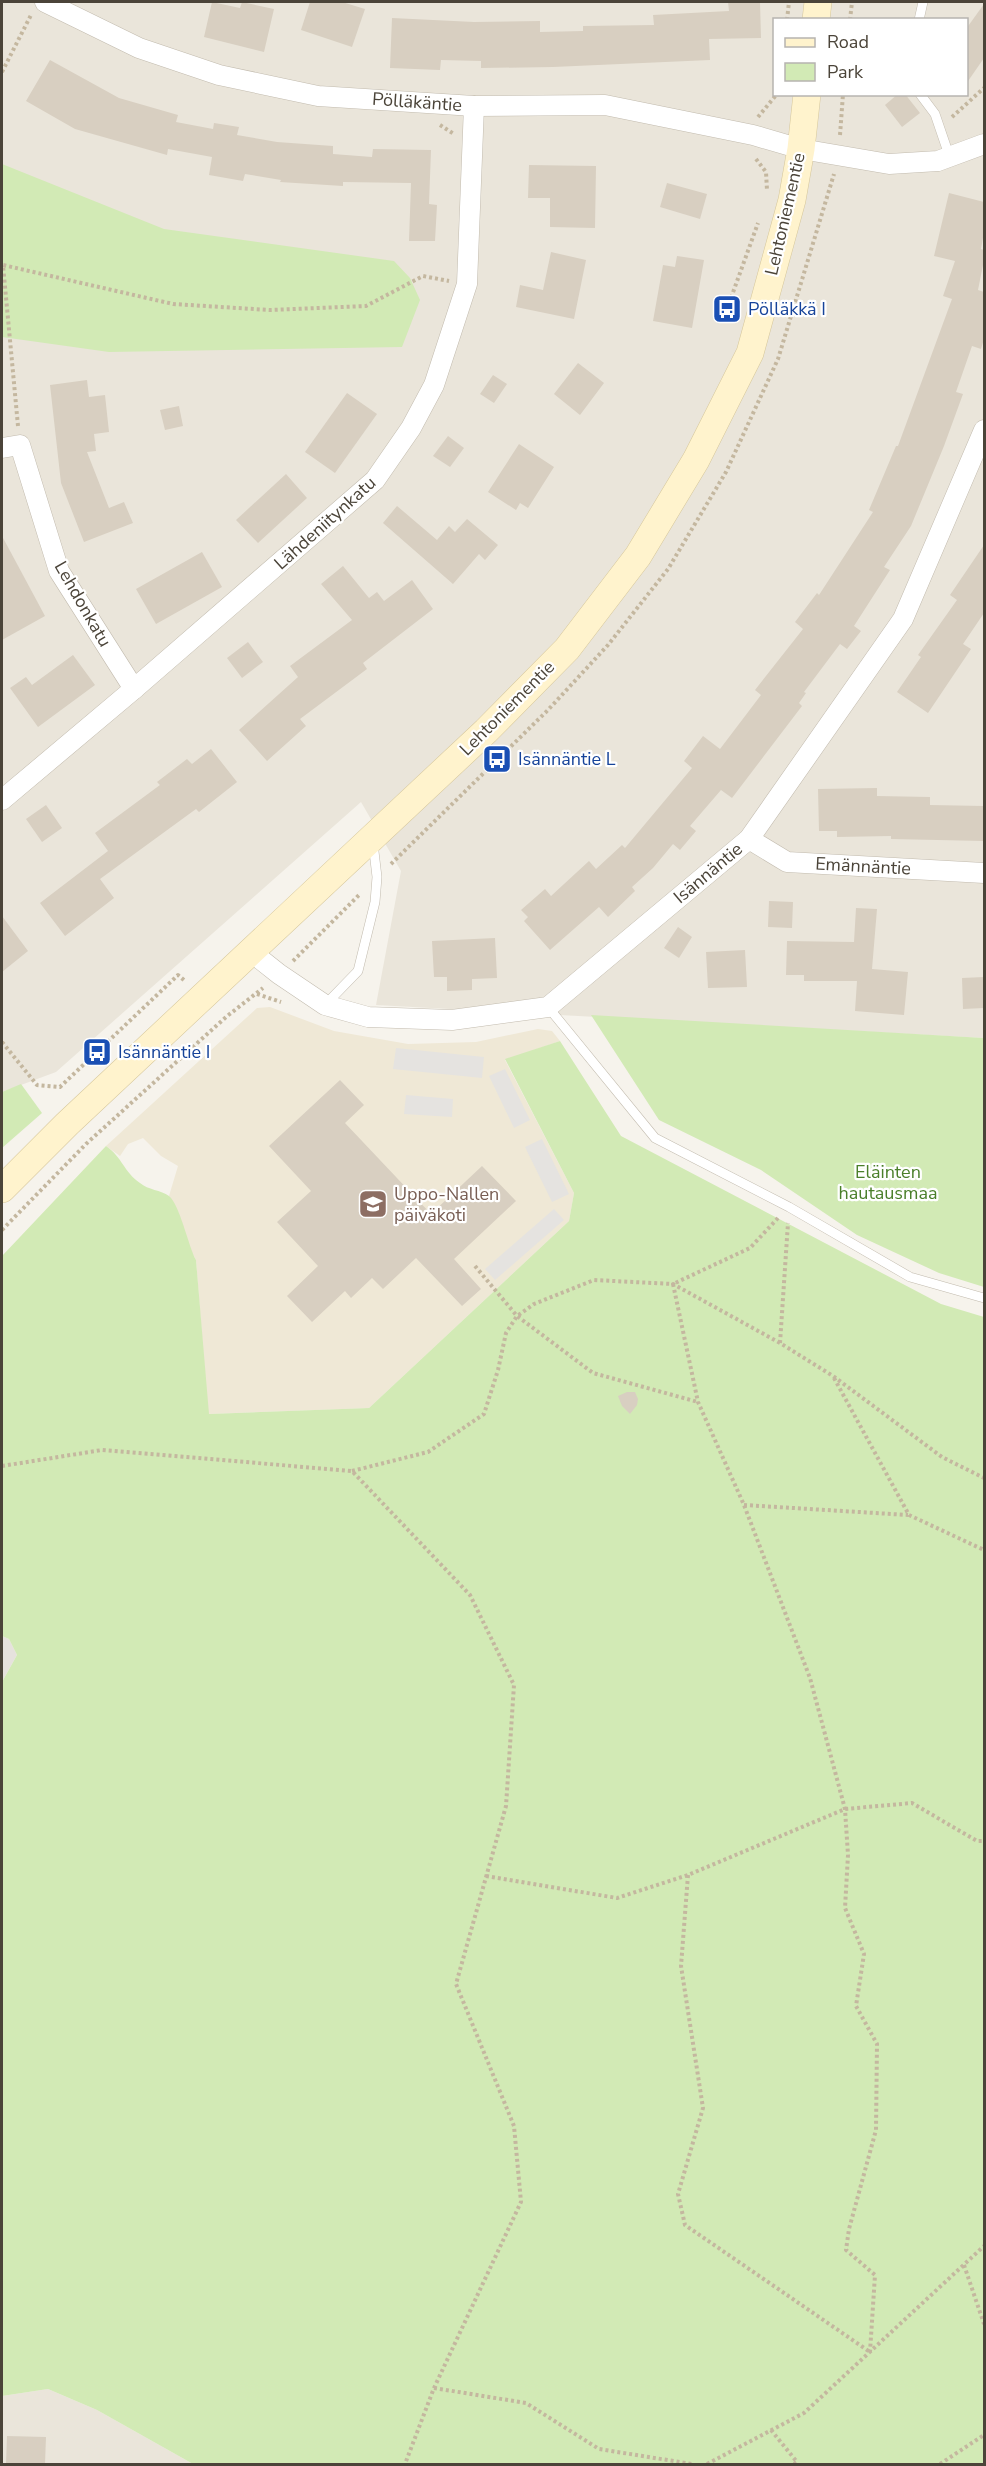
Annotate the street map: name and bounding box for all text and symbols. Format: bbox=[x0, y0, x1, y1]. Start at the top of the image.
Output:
legend bbox=[773, 18, 968, 96]
text: Road bbox=[827, 30, 869, 54]
text: Park bbox=[827, 60, 864, 84]
street label: Pölläkäntie bbox=[371, 87, 463, 117]
street label: Lehtoniementie bbox=[759, 150, 811, 278]
bus stop icon: Pölläkkä I bbox=[711, 293, 743, 325]
place label: Pölläkkä I bbox=[748, 297, 826, 321]
street label: Lähdeniitynkatu bbox=[269, 471, 381, 575]
street label: Lehdonkatu bbox=[49, 557, 117, 651]
street label: Lehtoniementie bbox=[454, 655, 560, 761]
bus stop icon: Isännäntie L bbox=[481, 743, 513, 775]
place label: Isännäntie L bbox=[518, 747, 616, 771]
street label: Isännäntie bbox=[668, 837, 748, 909]
street label: Emännäntie bbox=[815, 852, 911, 880]
bus stop icon: Isännäntie I bbox=[81, 1036, 113, 1068]
place label: Isännäntie I bbox=[118, 1040, 210, 1064]
park label: Eläinten hautausmaa bbox=[839, 1160, 937, 1205]
place label: Uppo-Nallen päiväkoti bbox=[394, 1182, 499, 1227]
school or university icon: Uppo-Nallen päiväkoti bbox=[357, 1188, 389, 1220]

